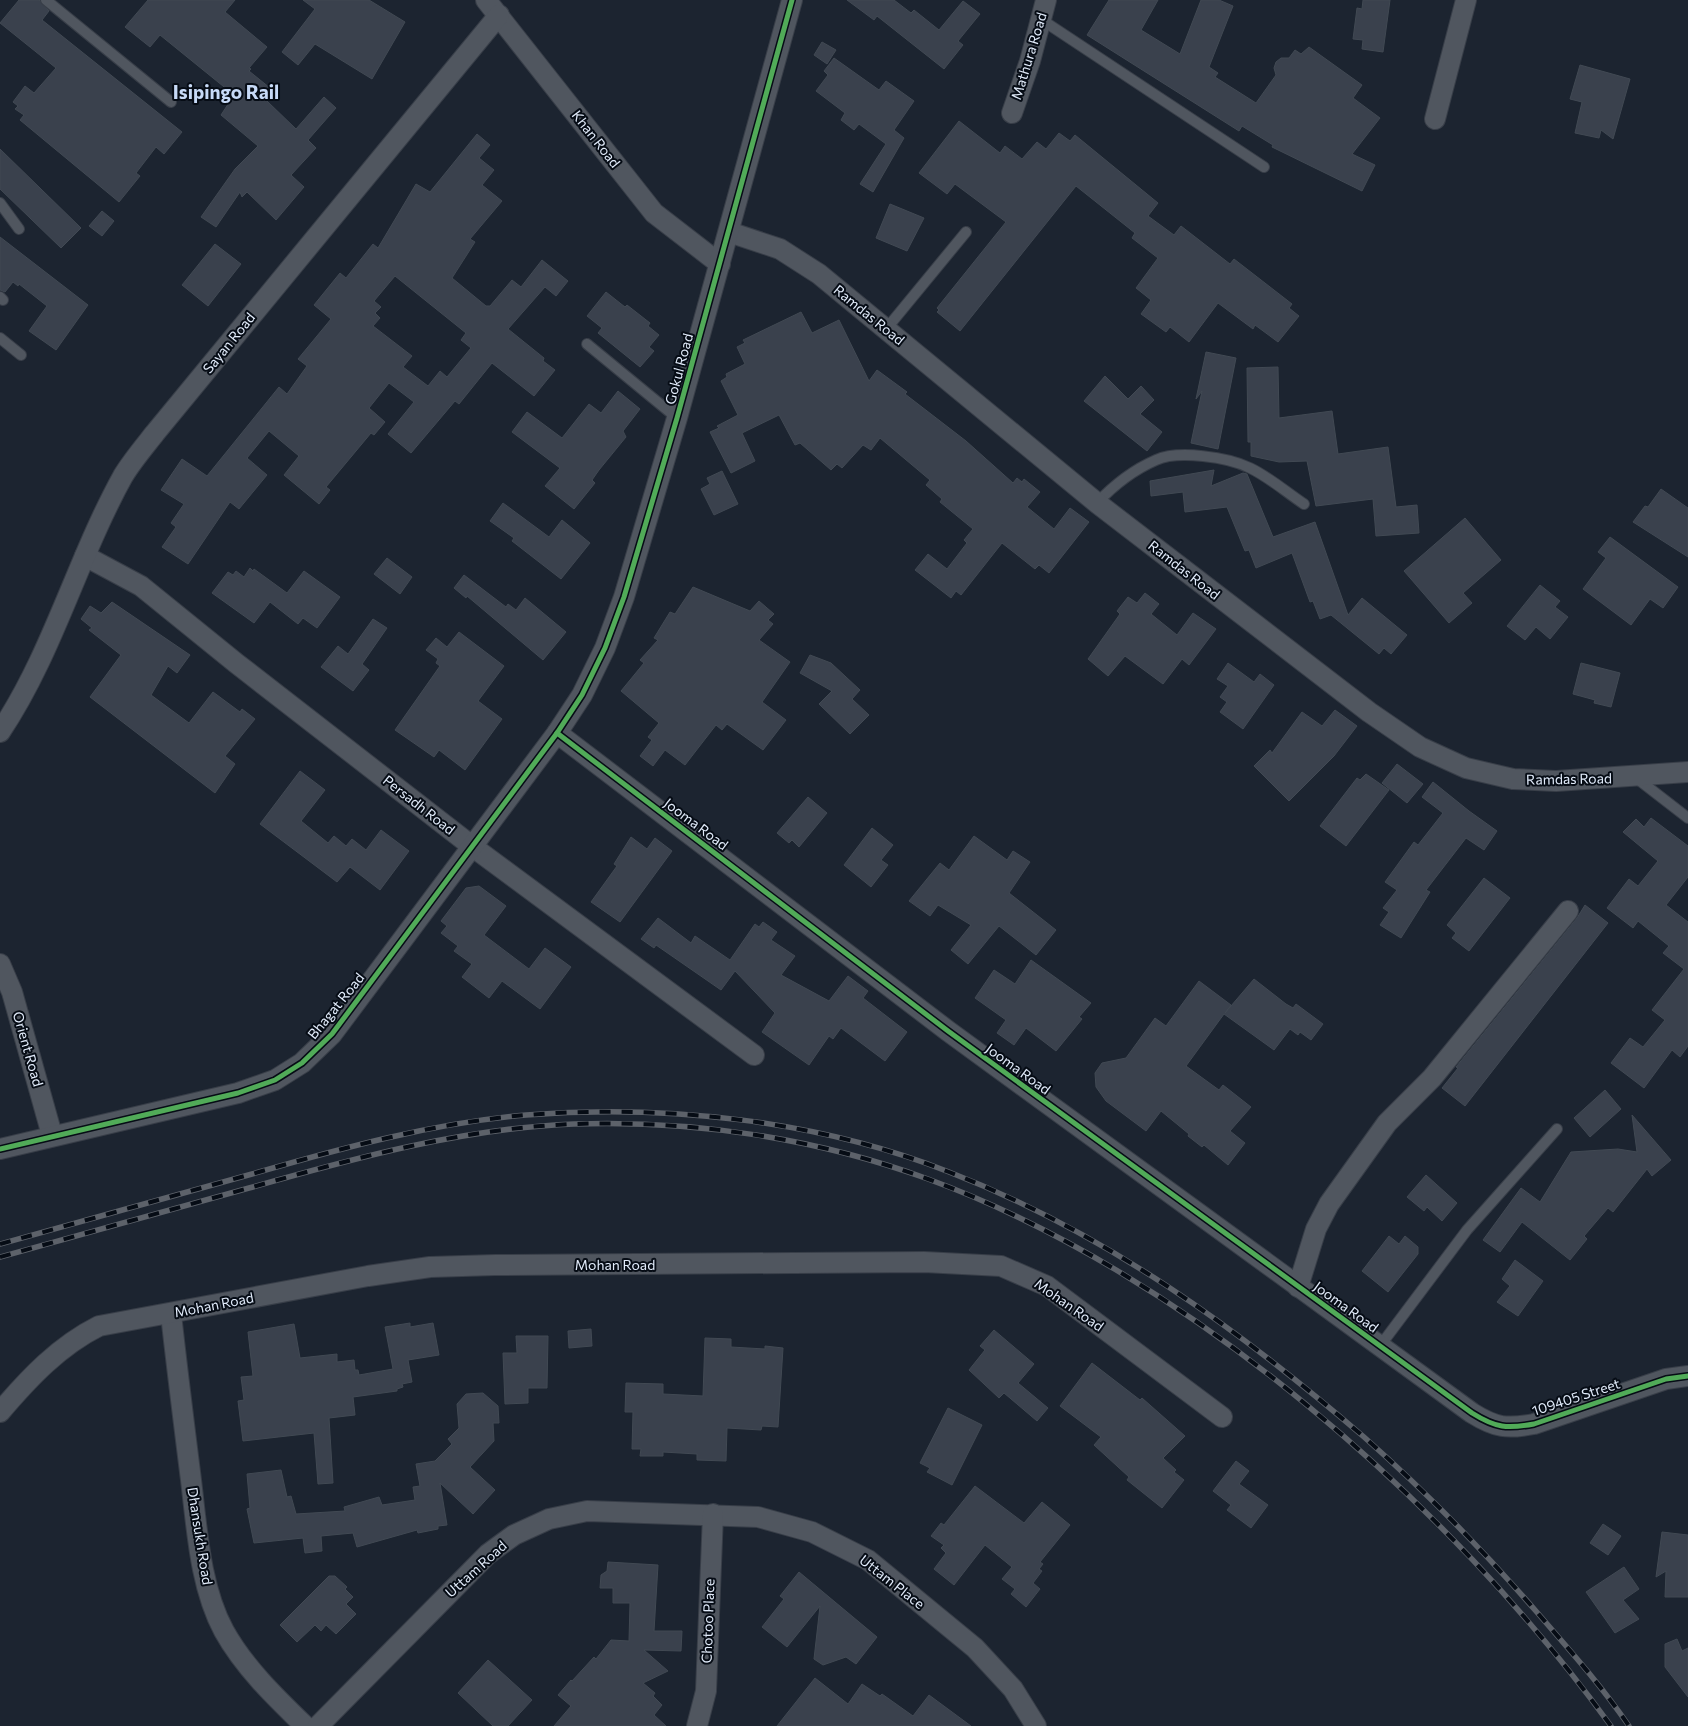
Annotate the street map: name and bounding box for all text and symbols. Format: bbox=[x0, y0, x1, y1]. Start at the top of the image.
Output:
street label: Mathura Road bbox=[1007, 10, 1050, 102]
district label: Isipingo Rail bbox=[173, 80, 279, 103]
street label: Khan Road bbox=[569, 107, 624, 171]
street label: Ramdas Road bbox=[831, 281, 908, 348]
street label: Sayan Road bbox=[199, 309, 258, 376]
street label: Gokul Road bbox=[661, 331, 696, 406]
street label: Ramdas Road bbox=[1145, 536, 1223, 603]
street label: Ramdas Road bbox=[1526, 769, 1612, 788]
street label: Persadh Road bbox=[380, 771, 459, 838]
street label: Jooma Road bbox=[661, 794, 732, 853]
street label: Bhagat Road bbox=[304, 969, 367, 1042]
street label: Orient Road bbox=[10, 1009, 47, 1088]
street label: Jooma Road bbox=[983, 1039, 1054, 1098]
street label: Mohan Road bbox=[575, 1256, 655, 1273]
street label: Mohan Road bbox=[1031, 1275, 1107, 1335]
street label: Jooma Road bbox=[1311, 1277, 1382, 1336]
street label: Mohan Road bbox=[173, 1288, 255, 1321]
street label: 109405 Street bbox=[1530, 1374, 1622, 1419]
street label: Dhansukh Road bbox=[184, 1486, 217, 1586]
street label: Uttam Road bbox=[442, 1537, 510, 1601]
street label: Uttam Place bbox=[856, 1551, 928, 1612]
street label: Chotoo Place bbox=[698, 1578, 717, 1664]

